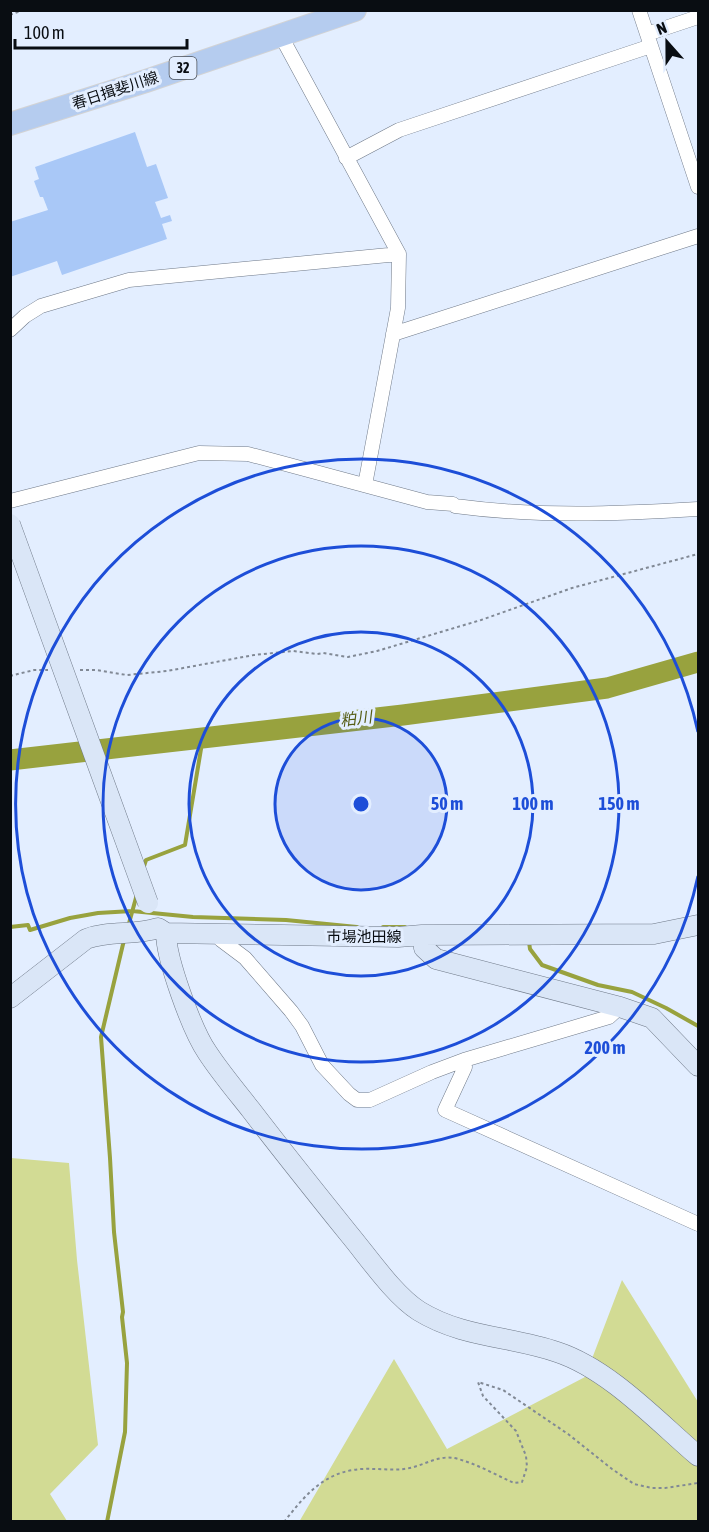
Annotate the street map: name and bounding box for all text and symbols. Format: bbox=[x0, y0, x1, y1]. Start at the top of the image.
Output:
scale bar bbox=[15, 12, 188, 50]
north arrow bbox=[637, 12, 697, 72]
text: N bbox=[654, 18, 669, 38]
text: 100 m bbox=[24, 22, 65, 43]
road number: 32 bbox=[170, 57, 196, 79]
street label: 春日揖斐川線 bbox=[70, 68, 160, 112]
water label: 粕川 bbox=[339, 707, 375, 729]
text: 50 m bbox=[431, 793, 463, 814]
text: 100 m bbox=[513, 793, 553, 814]
text: 150 m bbox=[599, 793, 639, 814]
centre of rings bbox=[351, 794, 371, 814]
street label: 市場池田線 bbox=[326, 928, 402, 945]
text: 200 m bbox=[585, 1037, 625, 1058]

